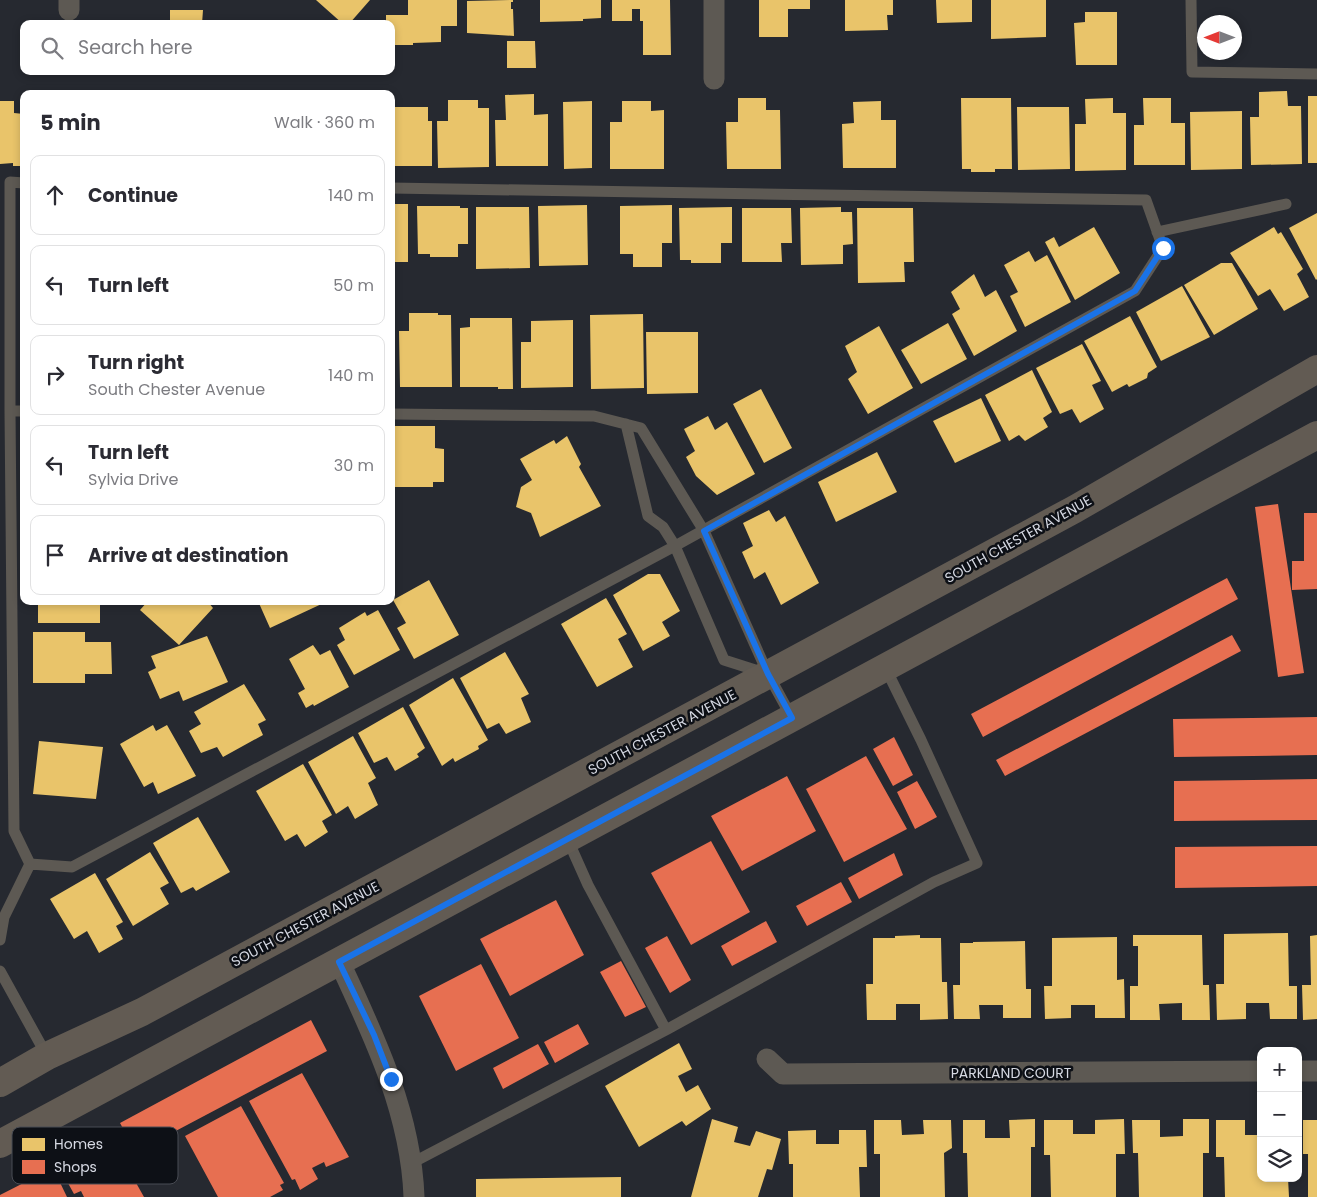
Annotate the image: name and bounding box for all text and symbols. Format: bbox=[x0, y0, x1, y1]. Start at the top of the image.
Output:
north arrow bbox=[1197, 15, 1242, 60]
search box bbox=[20, 20, 395, 75]
icon: search bbox=[38, 34, 66, 62]
text: Search here bbox=[78, 34, 192, 61]
text: 5 min bbox=[40, 108, 101, 137]
text: Walk · 360 m bbox=[274, 111, 375, 134]
icon: ahead bbox=[41, 181, 69, 209]
text: Continue bbox=[88, 182, 178, 209]
text: 140 m bbox=[328, 184, 374, 207]
route start bbox=[1152, 237, 1175, 260]
icon: left bbox=[41, 271, 69, 299]
text: Turn left bbox=[88, 272, 169, 299]
text: 50 m bbox=[333, 274, 374, 297]
text: Turn right bbox=[88, 349, 184, 376]
icon: right bbox=[41, 361, 69, 389]
text: 140 m bbox=[328, 364, 374, 387]
text: South Chester Avenue bbox=[88, 378, 265, 401]
text: Turn left bbox=[88, 439, 169, 466]
icon: left bbox=[41, 451, 69, 479]
text: 30 m bbox=[334, 454, 374, 477]
text: Sylvia Drive bbox=[88, 468, 178, 491]
street label: SOUTH CHESTER AVENUE bbox=[941, 490, 1095, 588]
icon: arrive bbox=[41, 541, 69, 569]
text: Arrive at destination bbox=[88, 542, 289, 569]
street label: SOUTH CHESTER AVENUE bbox=[584, 684, 740, 780]
street label: SOUTH CHESTER AVENUE bbox=[227, 876, 383, 972]
map controls bbox=[1257, 1047, 1302, 1182]
button: + bbox=[1257, 1047, 1302, 1092]
street label: PARKLAND COURT bbox=[951, 1063, 1072, 1083]
route end bbox=[380, 1068, 403, 1091]
button: − bbox=[1257, 1092, 1302, 1137]
legend bbox=[12, 1127, 178, 1184]
text: Homes bbox=[54, 1134, 103, 1154]
button: layers bbox=[1257, 1137, 1302, 1182]
text: Shops bbox=[54, 1157, 97, 1177]

